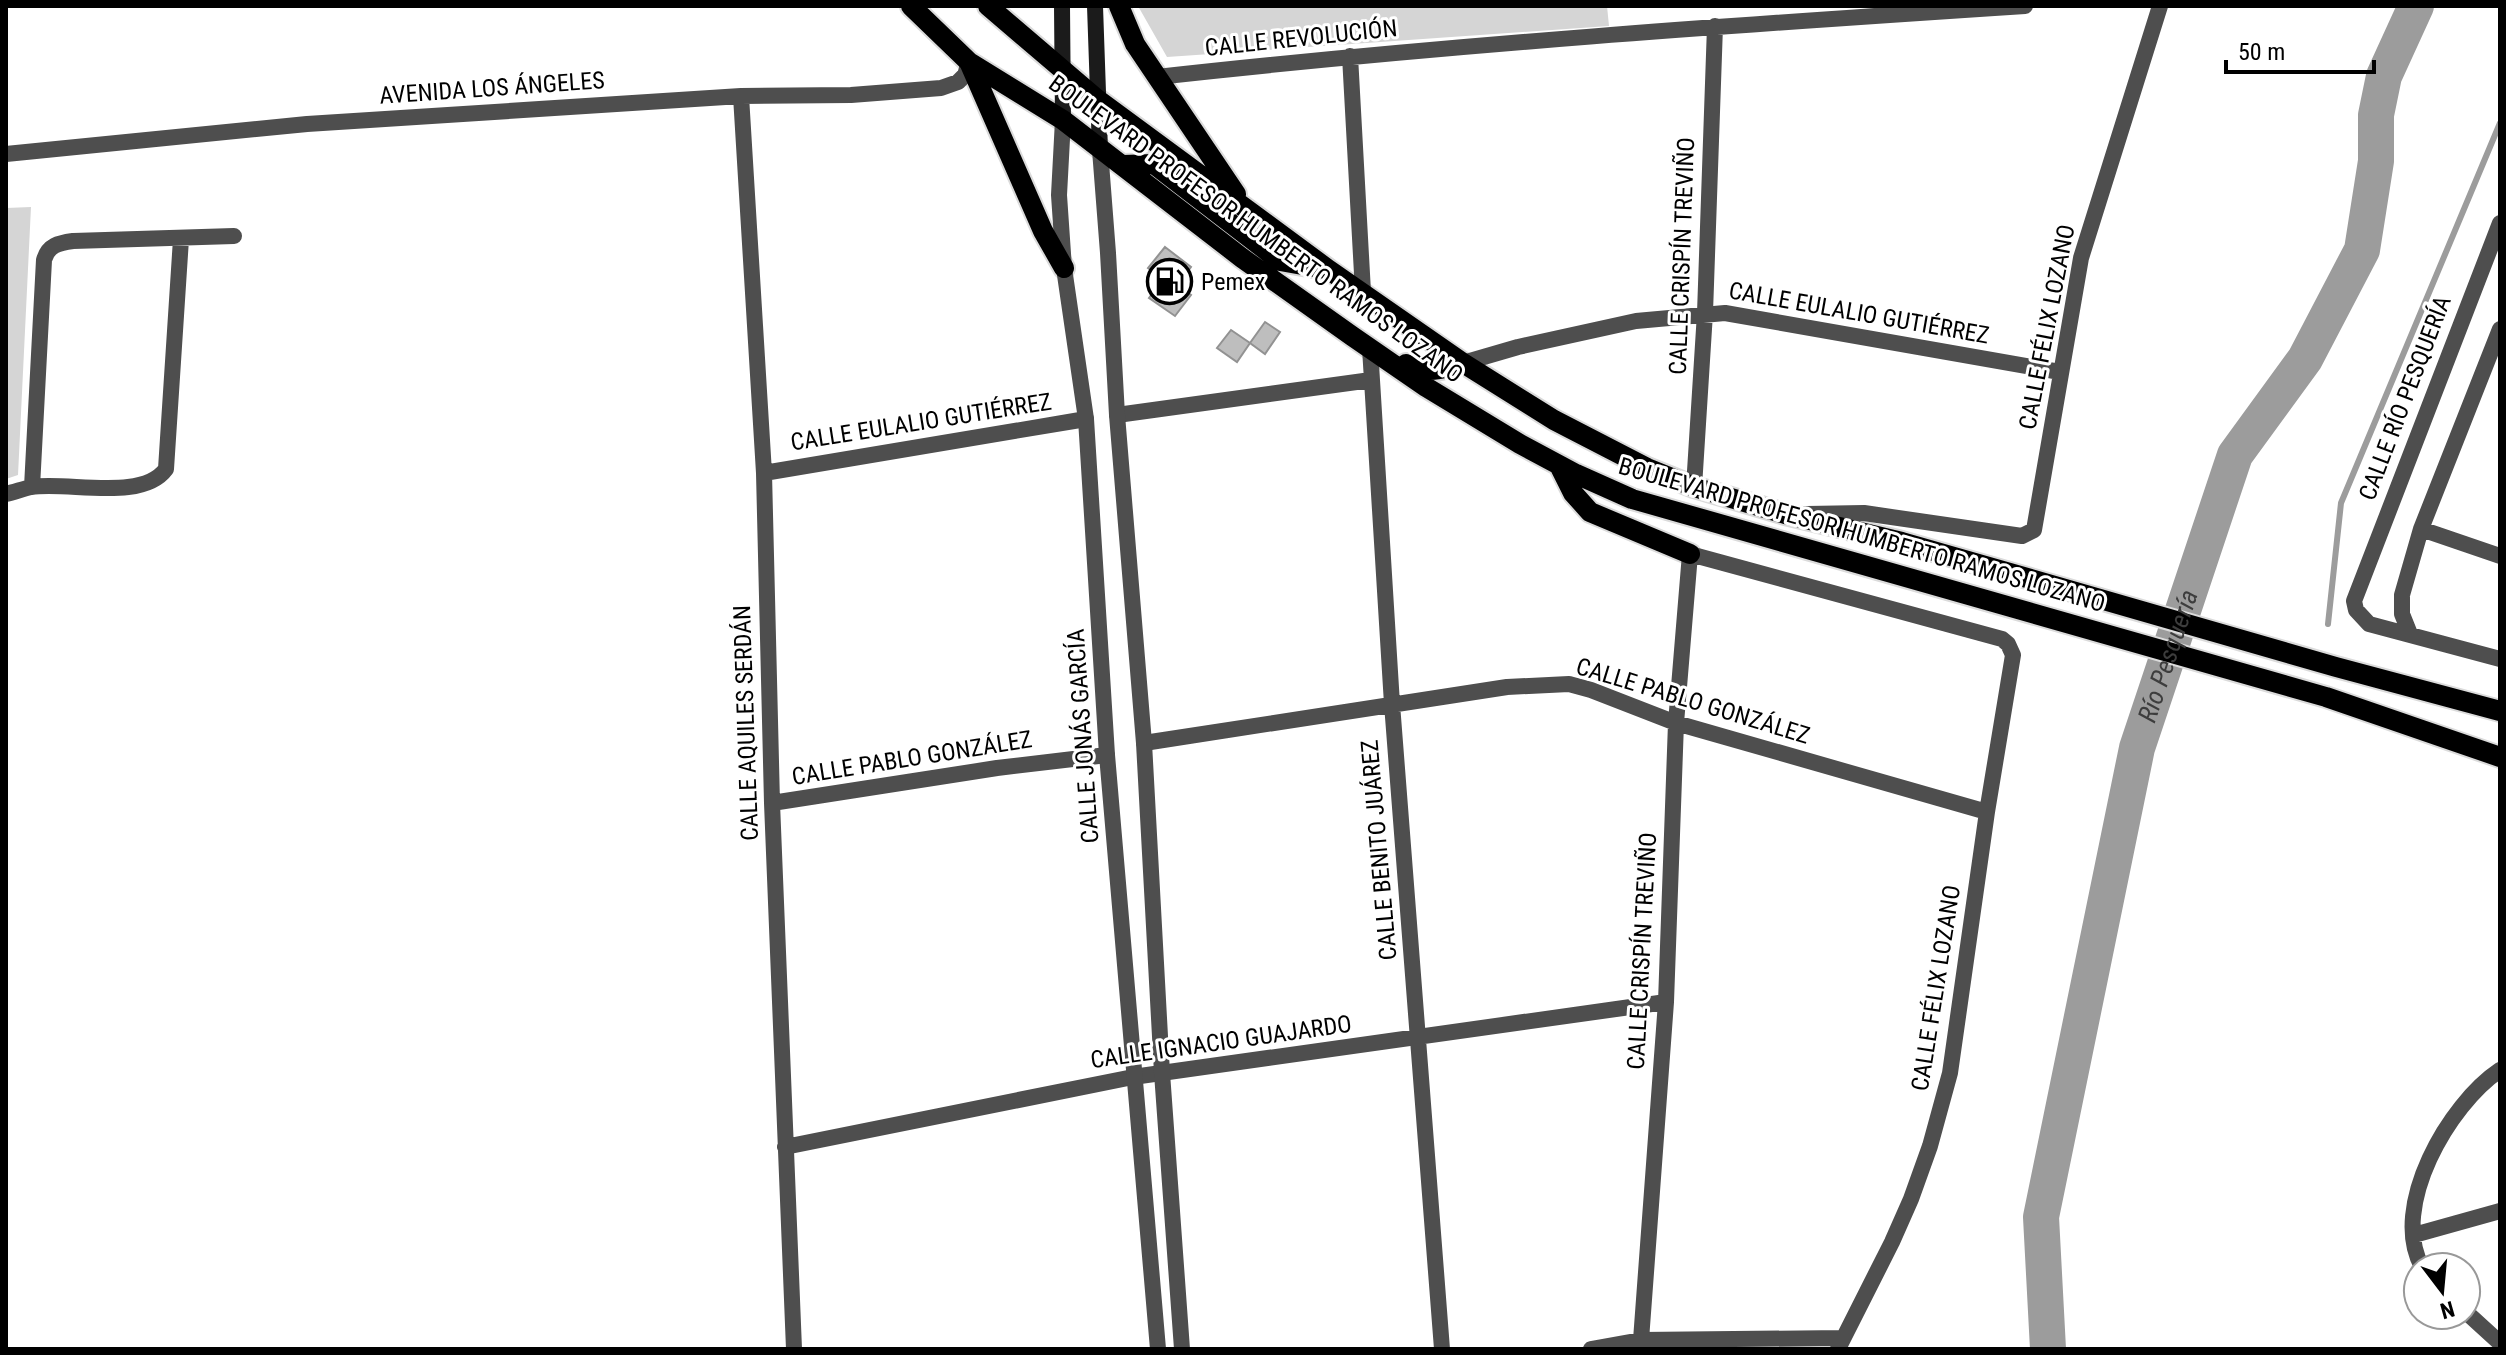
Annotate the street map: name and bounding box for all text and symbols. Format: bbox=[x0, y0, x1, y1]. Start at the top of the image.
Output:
street label: CALLE REVOLUCIÓN bbox=[1203, 14, 1399, 62]
scale bar bbox=[2226, 24, 2374, 74]
text: 50 m bbox=[2238, 38, 2285, 66]
street label: AVENIDA LOS ÁNGELES bbox=[379, 66, 605, 110]
street label: BOULEVARD PROFESOR HUMBERTO RAMOS LOZANO bbox=[1044, 69, 1468, 389]
street label: CALLE CRISPÍN TREVIÑO bbox=[1664, 137, 1700, 375]
street label: CALLE FÉLIX LOZANO bbox=[2013, 222, 2081, 432]
fuel station icon: Pemex bbox=[1146, 258, 1194, 306]
place label: Pemex bbox=[1201, 268, 1265, 296]
street label: CALLE EULALIO GUTIÉRREZ bbox=[1727, 276, 1991, 350]
street label: CALLE RÍO PESQUERÍA bbox=[2353, 292, 2457, 504]
street label: CALLE EULALIO GUTIÉRREZ bbox=[788, 388, 1054, 456]
street label: BOULEVARD PROFESOR HUMBERTO RAMOS LOZANO bbox=[1615, 452, 2109, 618]
water label: Río Pesquería bbox=[2132, 586, 2204, 726]
street label: CALLE AQUILES SERDÁN bbox=[728, 605, 764, 841]
street label: CALLE JONÁS GARCÍA bbox=[1062, 628, 1104, 844]
street label: CALLE PABLO GONZÁLEZ bbox=[1573, 652, 1813, 750]
street label: CALLE PABLO GONZÁLEZ bbox=[790, 725, 1034, 791]
street label: CALLE BENITO JUÁREZ bbox=[1355, 739, 1403, 961]
street label: CALLE CRISPÍN TREVIÑO bbox=[1622, 832, 1662, 1070]
street label: CALLE FÉLIX LOZANO bbox=[1906, 883, 1966, 1093]
street label: CALLE IGNACIO GUAJARDO bbox=[1089, 1010, 1353, 1074]
north arrow bbox=[2402, 1251, 2482, 1331]
text: N bbox=[2437, 1296, 2457, 1324]

